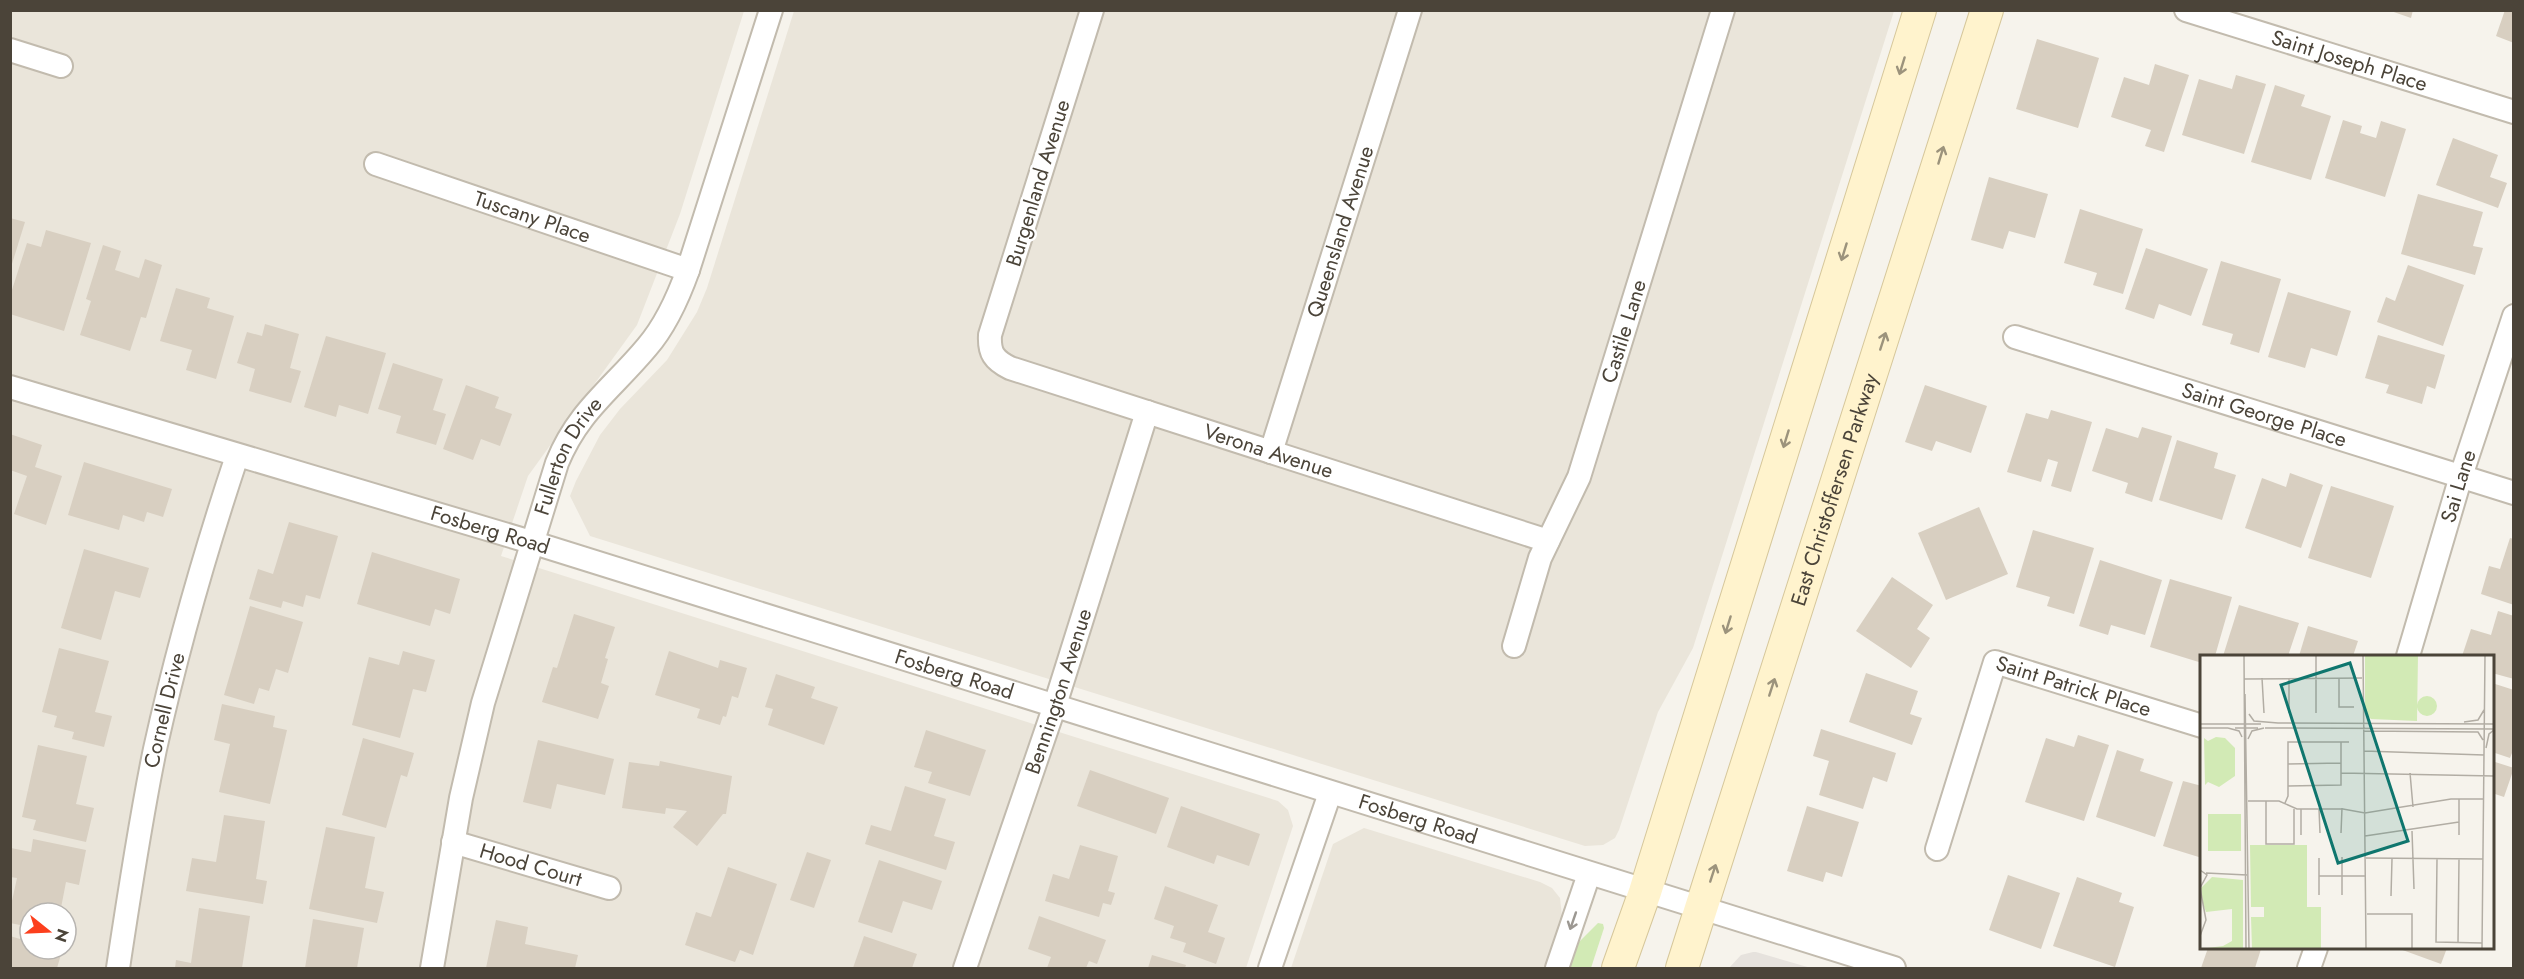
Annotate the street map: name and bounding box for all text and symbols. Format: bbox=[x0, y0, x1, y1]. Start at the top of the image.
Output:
street label: Saint Joseph Place bbox=[2268, 22, 2431, 99]
one-way arrow bbox=[1896, 56, 1907, 75]
street label: Burgenland Avenue bbox=[998, 96, 1078, 270]
street label: Queensland Avenue bbox=[1299, 142, 1381, 321]
one-way arrow bbox=[1936, 146, 1947, 165]
street label: Tuscany Place bbox=[470, 183, 595, 251]
one-way arrow bbox=[1838, 242, 1849, 261]
street label: Castile Lane bbox=[1594, 276, 1654, 387]
one-way arrow bbox=[1878, 332, 1889, 351]
street label: East Christoffersen Parkway bbox=[1783, 369, 1886, 610]
street label: Saint George Place bbox=[2178, 375, 2351, 455]
street label: Fullerton Drive bbox=[527, 390, 609, 519]
street label: Verona Avenue bbox=[1200, 416, 1337, 486]
one-way arrow bbox=[1780, 429, 1791, 448]
street label: Sai Lane bbox=[2433, 446, 2484, 526]
street label: Fosberg Road bbox=[427, 498, 554, 562]
street label: Bennington Avenue bbox=[1017, 605, 1099, 778]
one-way arrow bbox=[1722, 615, 1733, 634]
street label: Fosberg Road bbox=[891, 642, 1017, 707]
street label: Saint Patrick Place bbox=[1992, 648, 2155, 724]
street label: Cornell Drive bbox=[137, 649, 193, 771]
inset map bbox=[2200, 655, 2494, 949]
one-way arrow bbox=[1768, 678, 1779, 697]
street label: Fosberg Road bbox=[1355, 787, 1481, 852]
street label: Hood Court bbox=[476, 836, 585, 894]
one-way arrow bbox=[1708, 864, 1719, 883]
north arrow bbox=[18, 901, 78, 961]
one-way arrow bbox=[1567, 911, 1578, 930]
text: N bbox=[49, 926, 75, 945]

